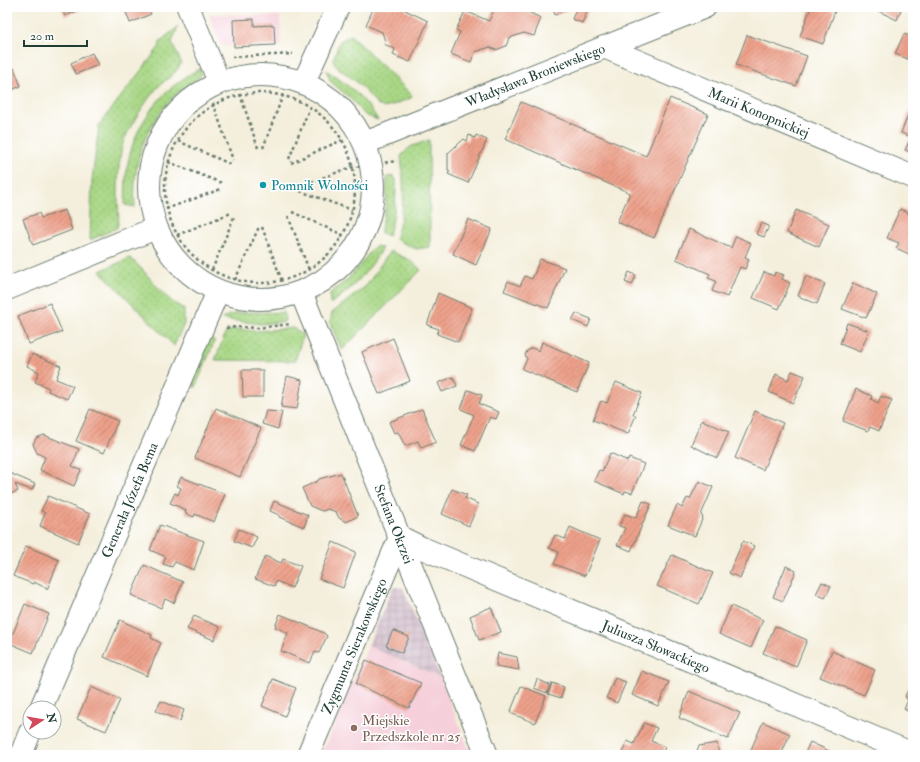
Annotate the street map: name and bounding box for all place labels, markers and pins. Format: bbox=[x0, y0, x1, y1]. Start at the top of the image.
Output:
place label: Pomnik Wolności bbox=[271, 177, 369, 194]
marker: Pomnik Wolności bbox=[258, 180, 268, 190]
place label: Miejskie Przedszkole nr 25 bbox=[362, 712, 461, 745]
marker: Miejskie Przedszkole nr 25 bbox=[349, 723, 359, 733]

